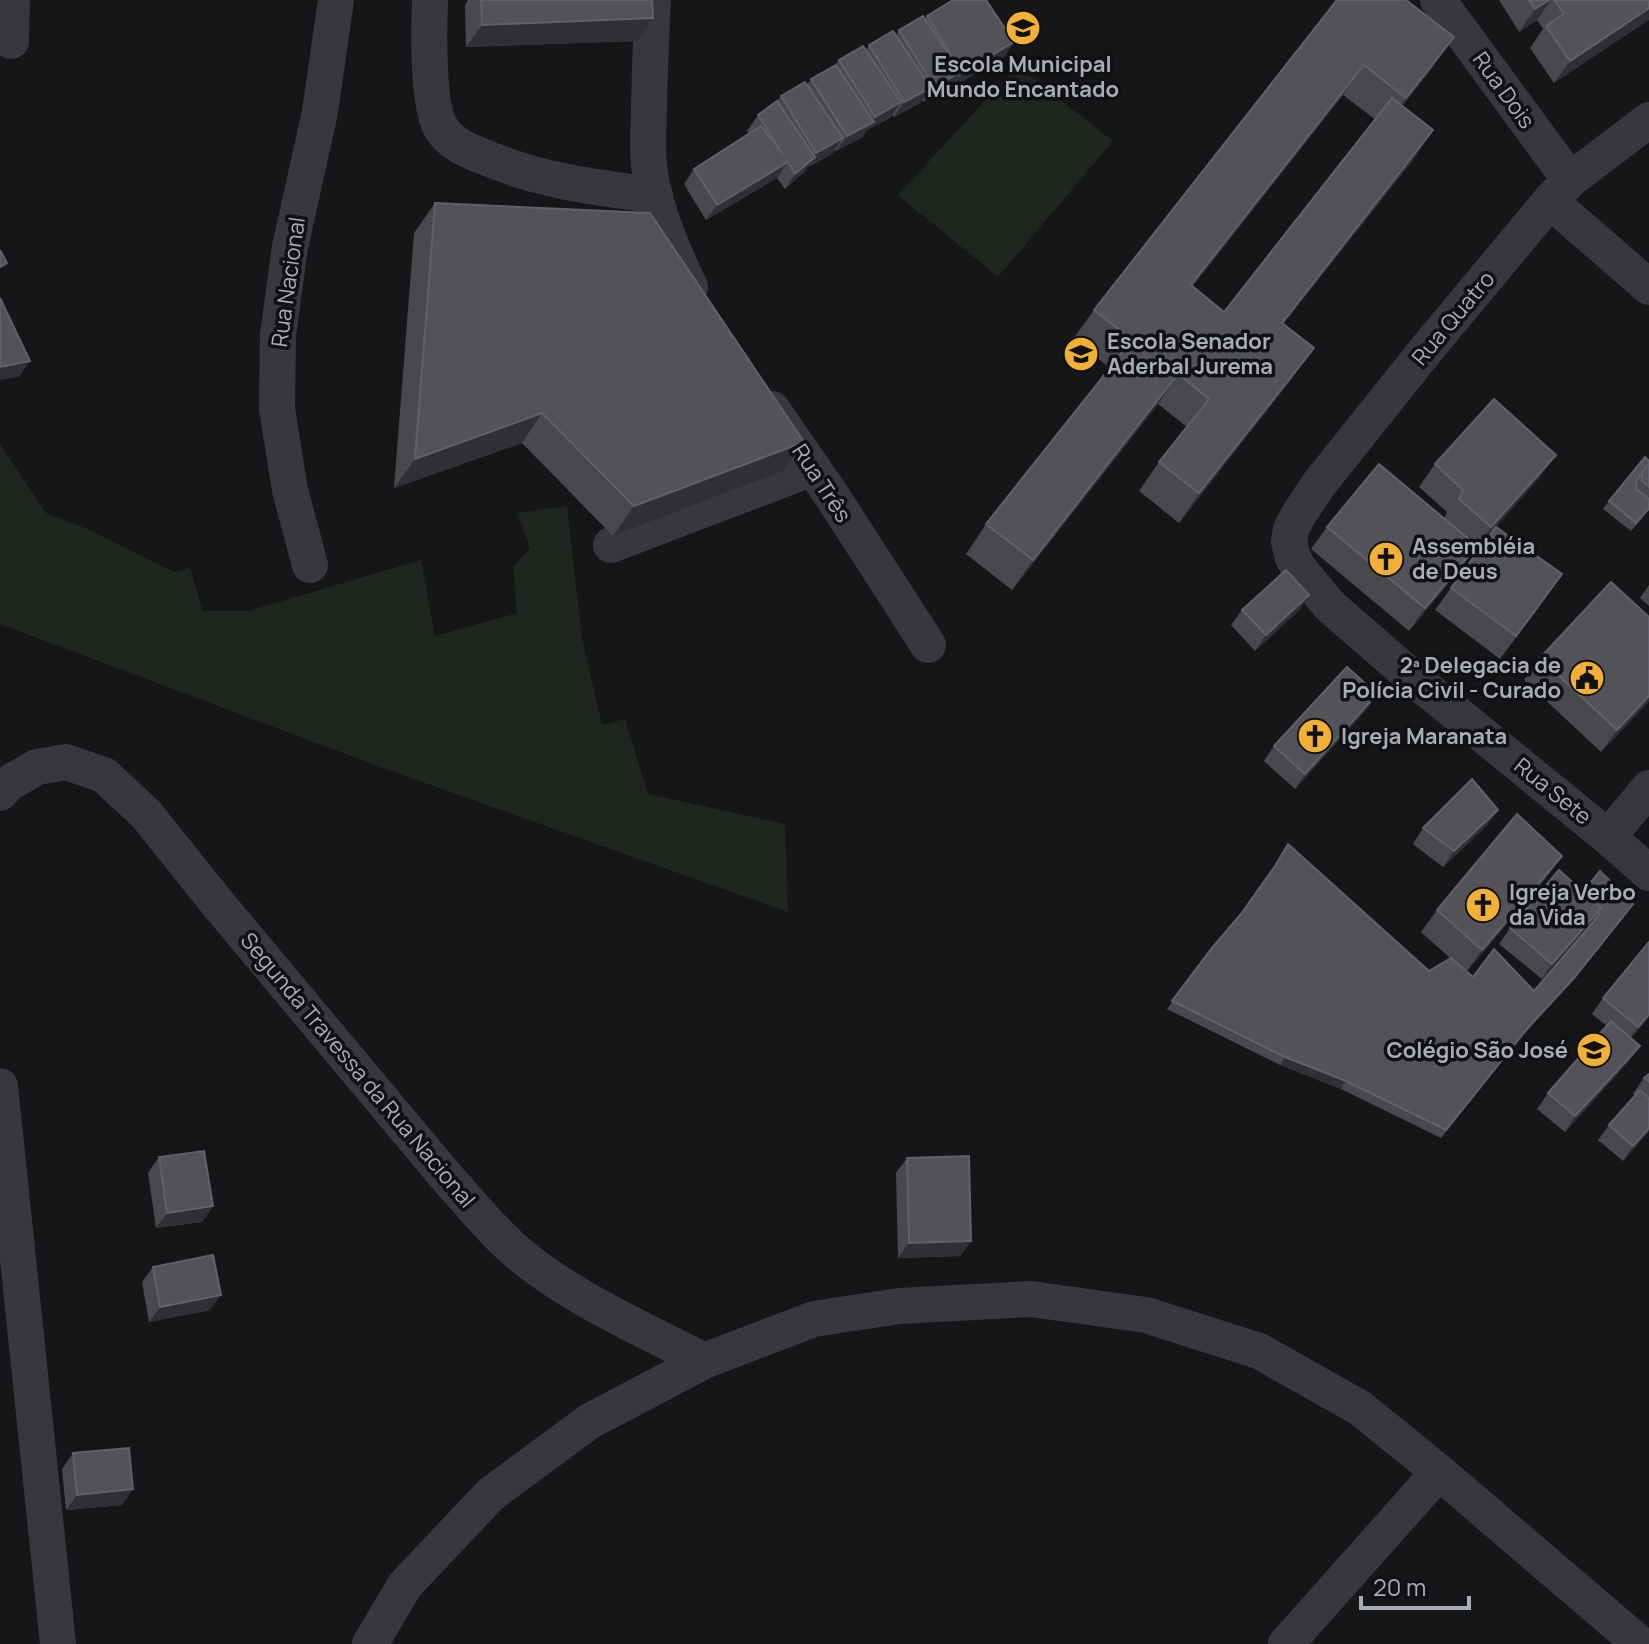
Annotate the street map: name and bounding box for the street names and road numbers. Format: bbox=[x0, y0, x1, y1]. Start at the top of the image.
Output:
street label: Rua Dois bbox=[1466, 46, 1542, 134]
street label: Rua Nacional bbox=[264, 215, 312, 349]
street label: Rua Quatro bbox=[1405, 265, 1501, 371]
street label: Rua Três bbox=[785, 438, 859, 528]
street label: Rua Sete bbox=[1508, 751, 1598, 831]
street label: Segunda Travessa da Rua Nacional bbox=[234, 926, 482, 1214]

